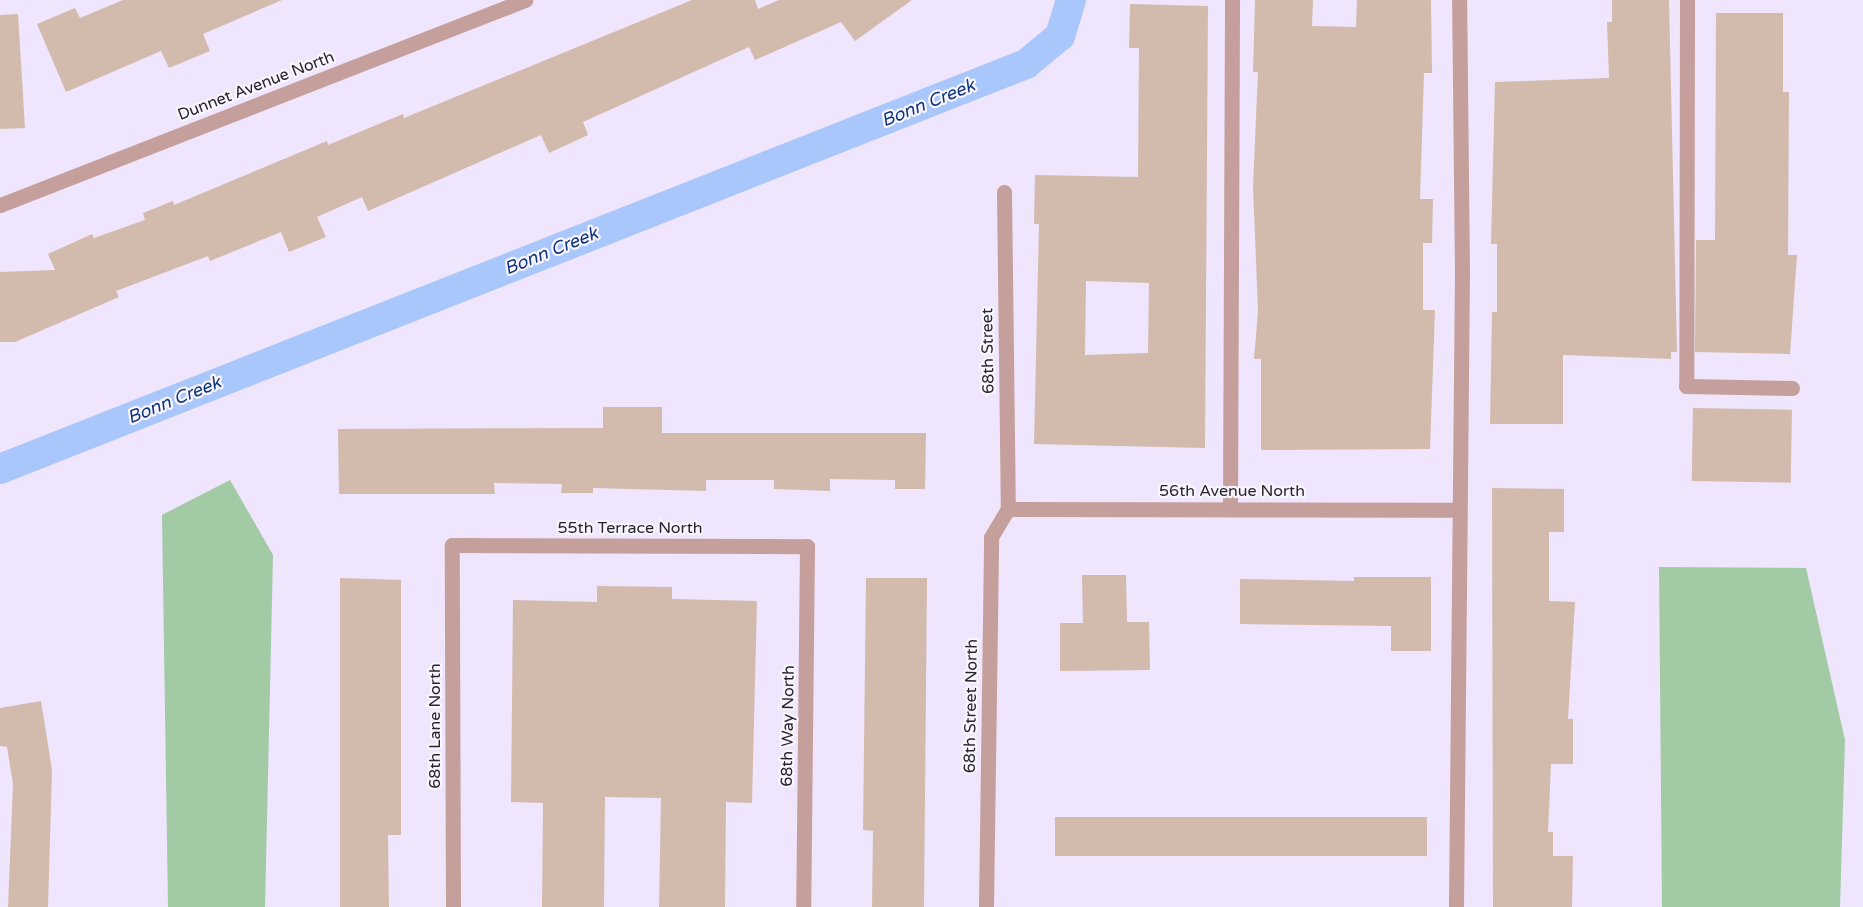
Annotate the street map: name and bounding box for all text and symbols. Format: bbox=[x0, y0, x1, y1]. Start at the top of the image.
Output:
street label: Dunnet Avenue North bbox=[175, 47, 337, 125]
water label: Bonn Creek bbox=[878, 74, 978, 132]
water label: Bonn Creek bbox=[501, 222, 601, 280]
street label: 68th Street bbox=[978, 308, 998, 394]
water label: Bonn Creek bbox=[124, 371, 224, 429]
street label: 56th Avenue North bbox=[1159, 481, 1305, 501]
street label: 55th Terrace North bbox=[557, 518, 703, 538]
street label: 68th Street North bbox=[960, 639, 982, 773]
street label: 68th Lane North bbox=[425, 663, 445, 789]
street label: 68th Way North bbox=[777, 665, 799, 787]

